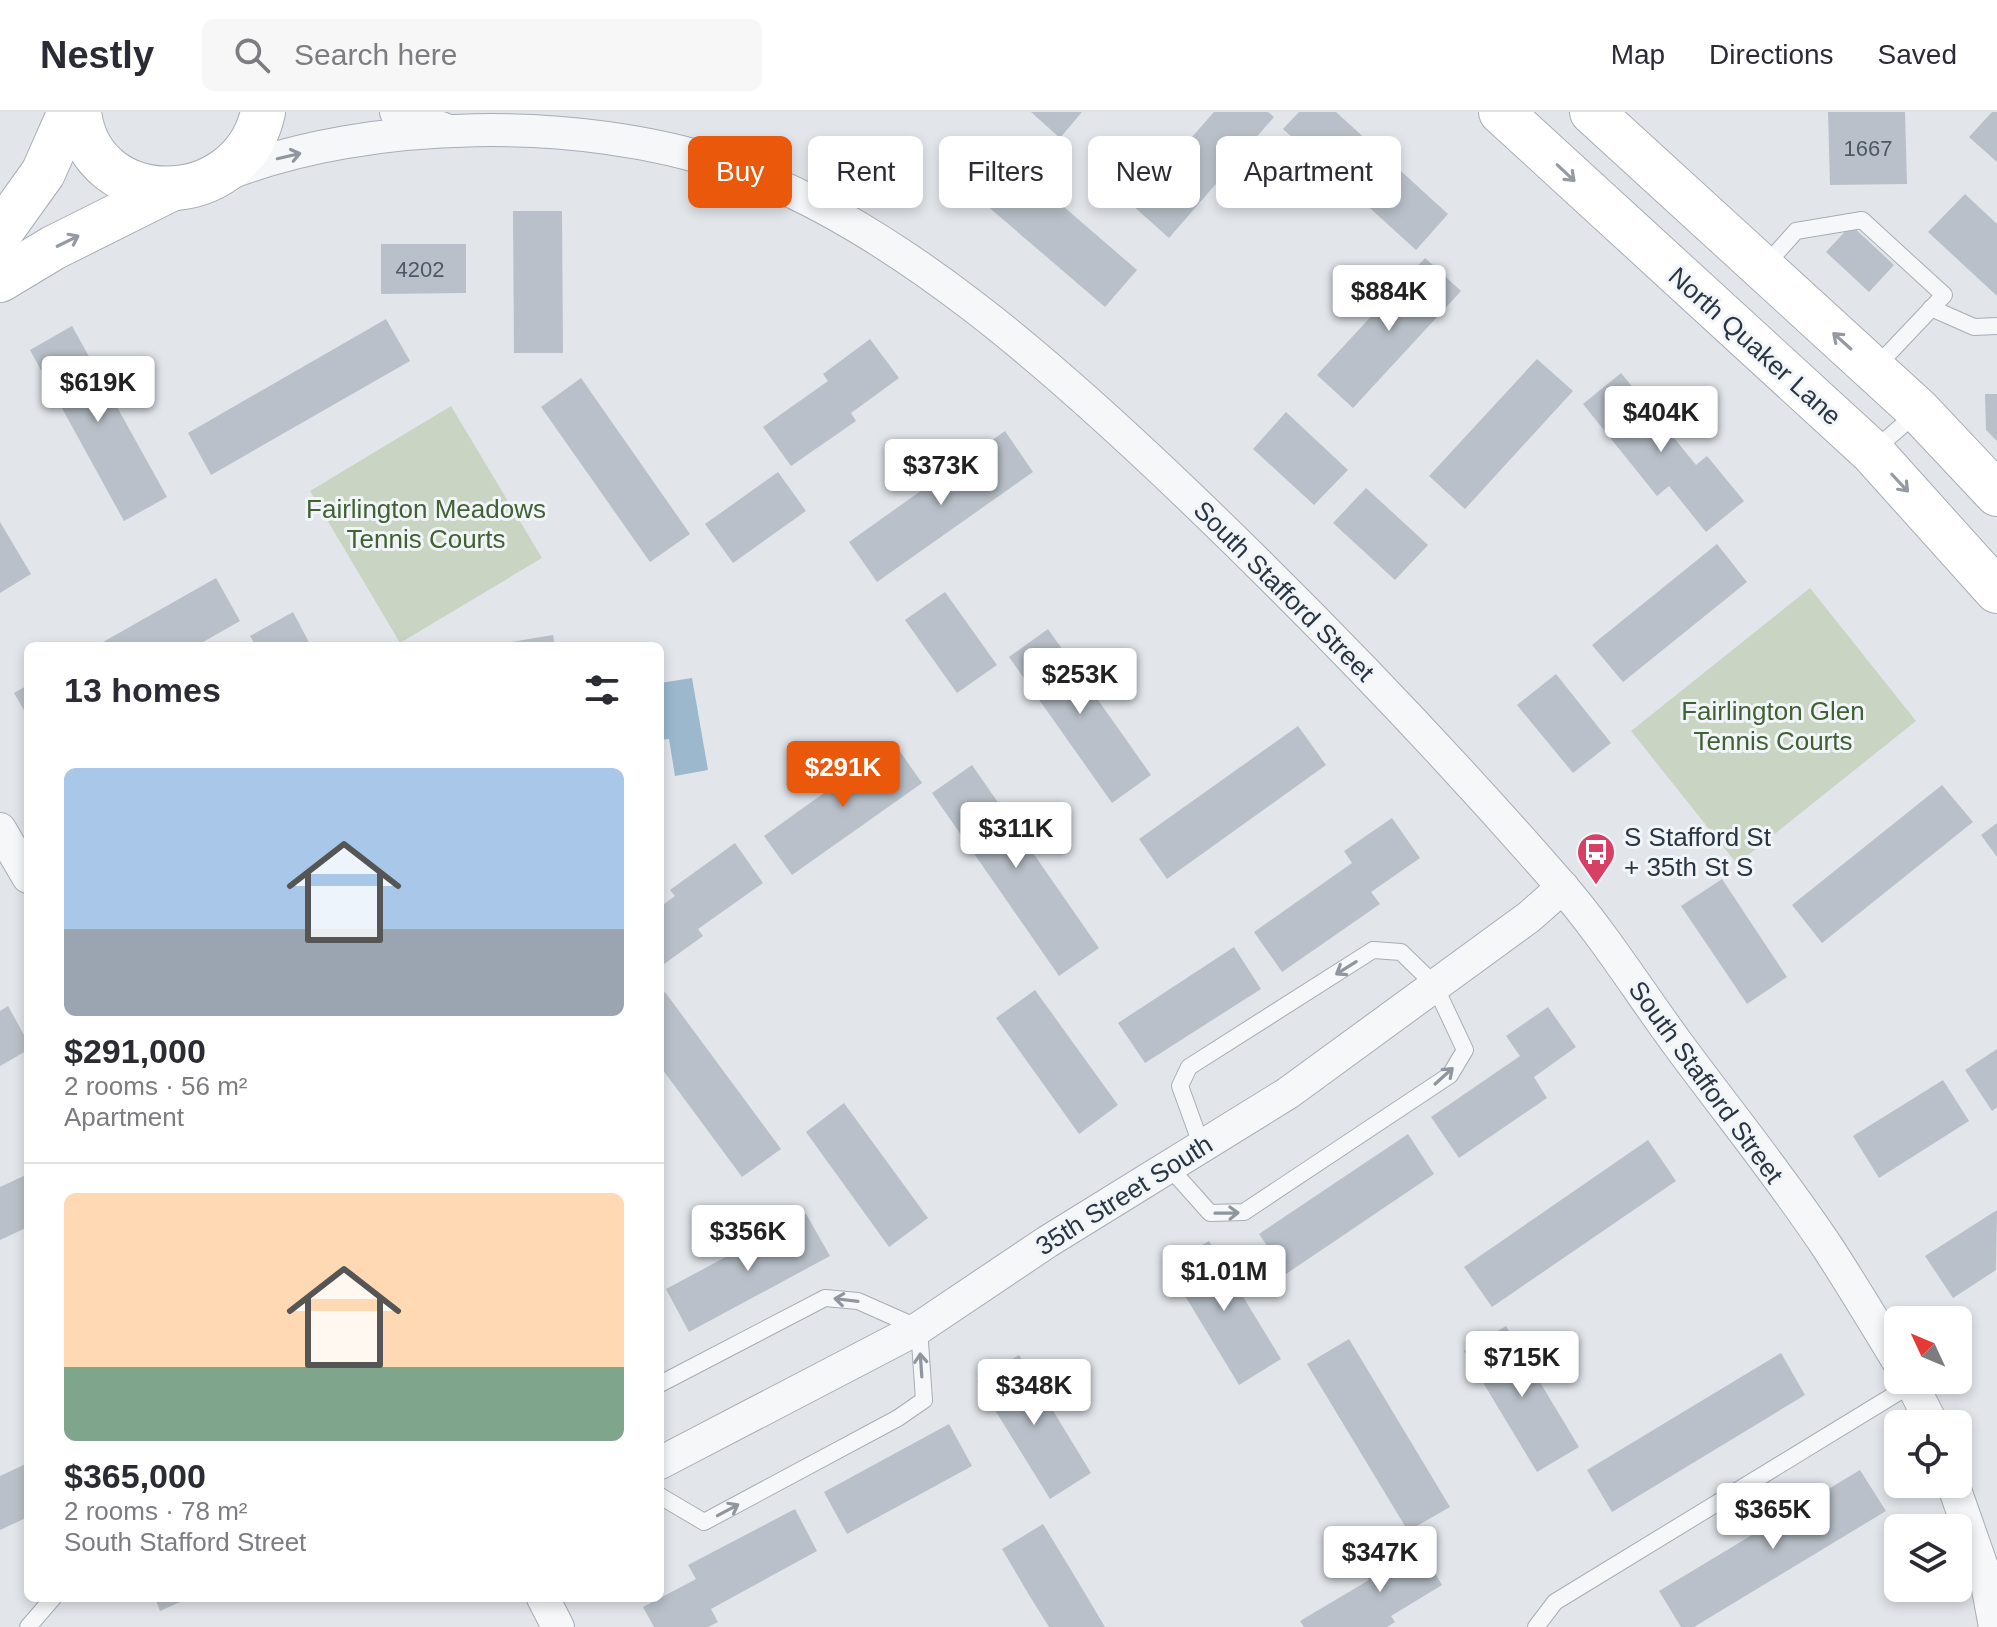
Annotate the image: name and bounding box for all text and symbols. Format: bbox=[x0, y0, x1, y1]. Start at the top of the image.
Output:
search box bbox=[202, 19, 762, 91]
icon: search bbox=[230, 33, 274, 77]
text: Nestly bbox=[40, 34, 154, 76]
text: Search here bbox=[294, 38, 458, 71]
text: Map bbox=[1611, 39, 1665, 70]
text: Directions bbox=[1709, 39, 1834, 70]
text: Saved bbox=[1878, 39, 1957, 70]
chip: Buy bbox=[688, 136, 792, 208]
chip: Rent bbox=[808, 136, 923, 208]
chip: Filters bbox=[939, 136, 1072, 208]
chip: New bbox=[1088, 136, 1200, 208]
chip: Apartment bbox=[1216, 136, 1401, 208]
house number: 1667 bbox=[1844, 136, 1892, 161]
one-way arrow bbox=[276, 148, 302, 163]
one-way arrow bbox=[1556, 163, 1576, 182]
one-way arrow bbox=[55, 233, 79, 248]
house number: 4202 bbox=[396, 257, 444, 282]
street label: North Quaker Lane bbox=[1663, 261, 1847, 431]
pin: $884K bbox=[1333, 265, 1445, 333]
text: $884K bbox=[1351, 276, 1427, 306]
one-way arrow bbox=[1832, 333, 1852, 351]
pin: $619K bbox=[42, 356, 154, 424]
text: $619K bbox=[60, 367, 136, 397]
pin: $404K bbox=[1605, 386, 1717, 454]
text: $404K bbox=[1623, 397, 1699, 427]
pin: $373K bbox=[885, 439, 997, 507]
text: $373K bbox=[903, 450, 979, 480]
one-way arrow bbox=[1891, 472, 1909, 492]
park label: Fairlington Meadows Tennis Courts bbox=[306, 494, 546, 554]
street label: South Stafford Street bbox=[1188, 495, 1381, 688]
pin: $253K bbox=[1024, 648, 1136, 716]
text: $253K bbox=[1042, 659, 1118, 689]
icon: filters bbox=[580, 668, 624, 712]
text: 13 homes bbox=[64, 671, 221, 709]
park label: Fairlington Glen Tennis Courts bbox=[1681, 696, 1865, 756]
pin: $291K bbox=[787, 741, 899, 809]
text: $291K bbox=[805, 752, 881, 782]
pin: $311K bbox=[960, 802, 1072, 870]
text: $311K bbox=[978, 813, 1054, 843]
icon: home bbox=[272, 820, 416, 964]
place label: S Stafford St + 35th St S bbox=[1624, 822, 1772, 882]
bus stop icon: S Stafford St + 35th St S bbox=[1575, 831, 1617, 886]
one-way arrow bbox=[1335, 960, 1358, 976]
street label: South Stafford Street bbox=[1623, 975, 1790, 1189]
text: $291,000 bbox=[64, 1032, 206, 1070]
one-way arrow bbox=[1434, 1067, 1454, 1085]
text: 2 rooms · 56 m² bbox=[64, 1071, 248, 1101]
text: Apartment bbox=[64, 1102, 184, 1132]
street label: 35th Street South bbox=[1030, 1129, 1218, 1261]
pin: $356K bbox=[692, 1205, 804, 1273]
one-way arrow bbox=[1213, 1205, 1240, 1220]
text: $356K bbox=[710, 1216, 786, 1246]
icon: home bbox=[272, 1245, 416, 1389]
pin: $1.01M bbox=[1159, 1245, 1289, 1313]
text: $1.01M bbox=[1181, 1256, 1267, 1286]
one-way arrow bbox=[834, 1292, 860, 1307]
north arrow bbox=[1884, 1306, 1972, 1394]
map controls bbox=[1884, 1306, 1972, 1602]
pin: $715K bbox=[1466, 1331, 1578, 1399]
text: $715K bbox=[1484, 1342, 1560, 1372]
one-way arrow bbox=[913, 1352, 928, 1379]
pin: $348K bbox=[978, 1359, 1090, 1427]
text: $348K bbox=[996, 1370, 1072, 1400]
button: locate bbox=[1884, 1410, 1972, 1498]
text: $365,000 bbox=[64, 1457, 206, 1495]
pin: $365K bbox=[1717, 1483, 1829, 1551]
text: $365K bbox=[1735, 1494, 1811, 1524]
text: 2 rooms · 78 m² bbox=[64, 1496, 248, 1526]
one-way arrow bbox=[715, 1501, 739, 1517]
button: layers bbox=[1884, 1514, 1972, 1602]
pin: $347K bbox=[1324, 1526, 1436, 1594]
text: South Stafford Street bbox=[64, 1527, 306, 1557]
text: $347K bbox=[1342, 1537, 1418, 1567]

